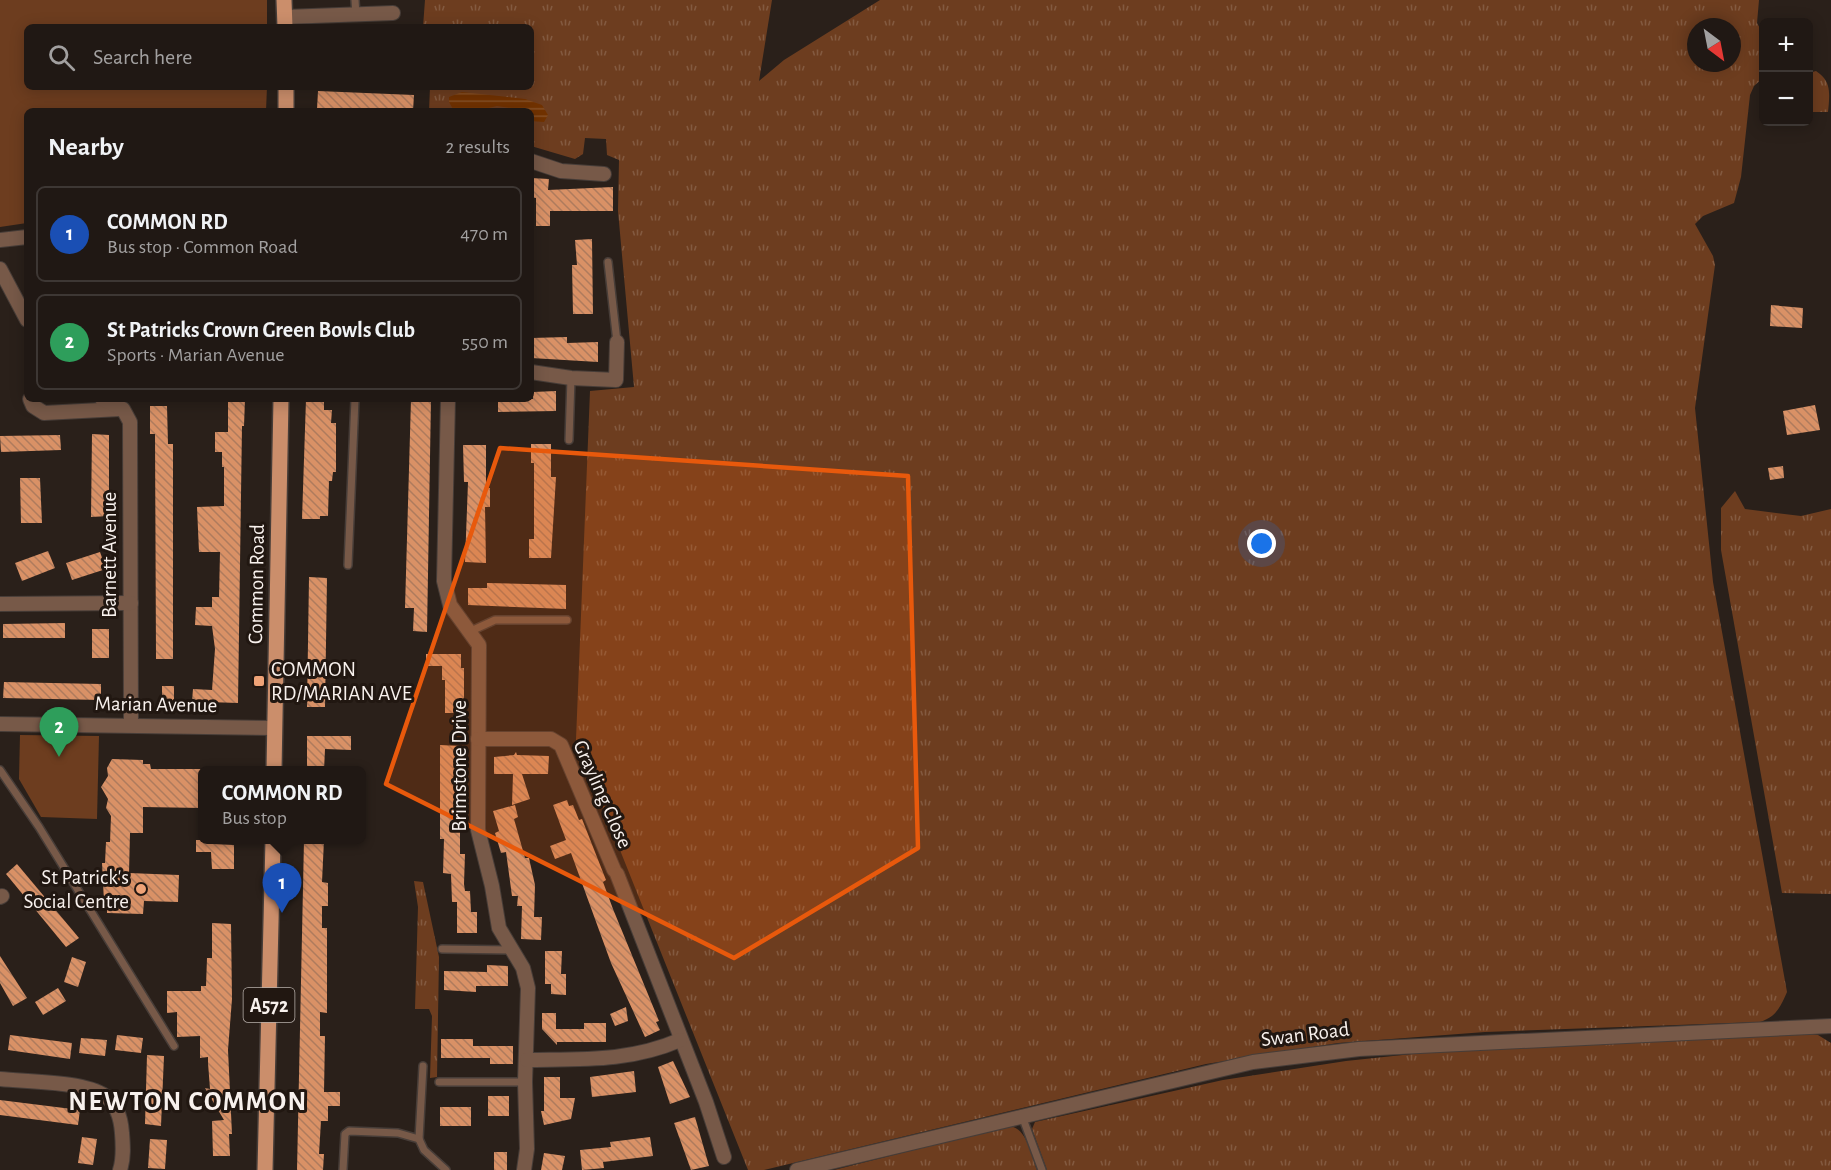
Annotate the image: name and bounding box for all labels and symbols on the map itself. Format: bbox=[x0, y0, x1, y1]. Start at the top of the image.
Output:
north arrow bbox=[1687, 18, 1741, 72]
street label: Barnett Avenue bbox=[99, 492, 120, 618]
street label: Common Road bbox=[245, 524, 268, 644]
your location bbox=[1247, 529, 1276, 558]
place label: COMMON RD/MARIAN AVE bbox=[271, 659, 412, 704]
marker: COMMON RD/MARIAN AVE bbox=[252, 674, 266, 688]
street label: Marian Avenue bbox=[94, 693, 218, 716]
street label: Brimstone Drive bbox=[449, 700, 470, 832]
pin: 2 bbox=[40, 708, 78, 757]
street label: Grayling Close bbox=[569, 737, 636, 851]
pin: 1 bbox=[262, 864, 302, 913]
place label: St Patrick's Social Centre bbox=[24, 867, 129, 912]
marker: St Patrick's Social Centre bbox=[134, 882, 148, 896]
road number: A572 bbox=[244, 988, 294, 1022]
street label: Swan Road bbox=[1260, 1019, 1351, 1050]
district label: NEWTON COMMON bbox=[68, 1088, 308, 1115]

